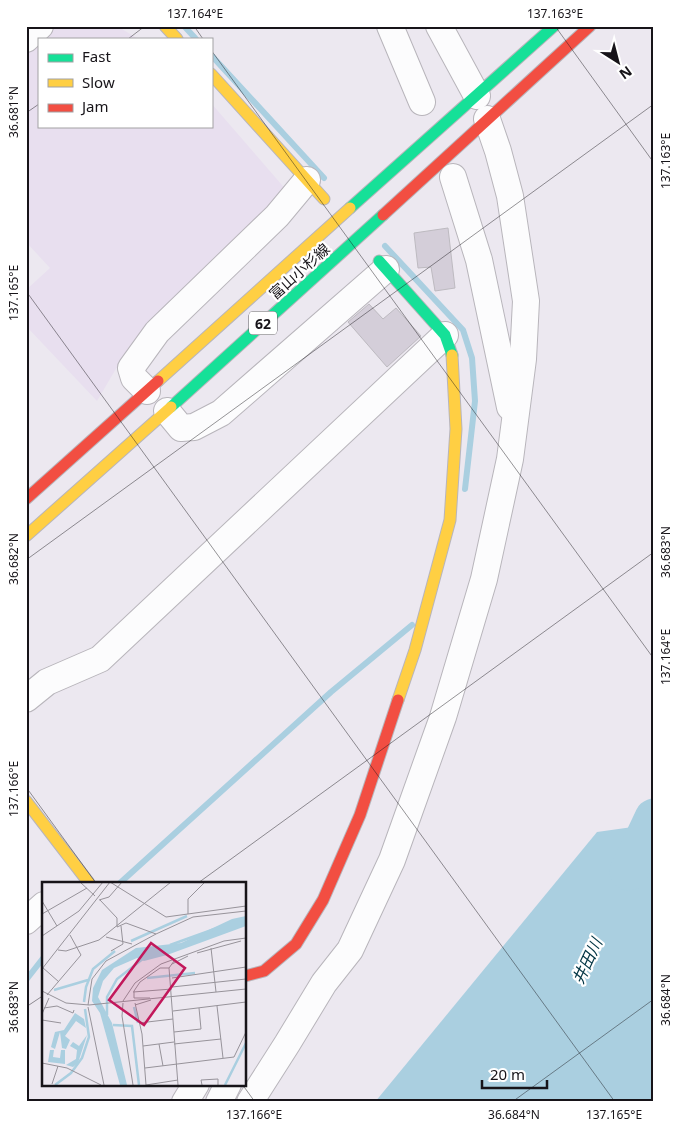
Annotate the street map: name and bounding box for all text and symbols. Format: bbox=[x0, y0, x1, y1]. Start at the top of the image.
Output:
text: 137.164°E bbox=[167, 5, 223, 22]
text: 137.163°E bbox=[527, 5, 583, 22]
legend bbox=[38, 38, 212, 128]
north arrow bbox=[592, 38, 642, 88]
text: Fast bbox=[82, 46, 111, 66]
text: N bbox=[616, 62, 636, 84]
text: Slow bbox=[82, 72, 115, 92]
text: 36.681°N bbox=[5, 86, 22, 138]
text: Jam bbox=[80, 96, 109, 116]
text: 137.163°E bbox=[657, 133, 674, 189]
street label: 富山小杉線 bbox=[264, 238, 334, 304]
text: 137.165°E bbox=[5, 265, 22, 321]
road number: 62 bbox=[249, 312, 277, 334]
text: 36.683°N bbox=[657, 526, 674, 578]
text: 36.682°N bbox=[5, 533, 22, 585]
text: 137.164°E bbox=[657, 629, 674, 685]
text: 137.166°E bbox=[5, 761, 22, 817]
inset map bbox=[42, 882, 246, 1086]
water label: 井田川 bbox=[567, 933, 608, 987]
text: 36.684°N bbox=[657, 974, 674, 1026]
text: 36.683°N bbox=[5, 981, 22, 1033]
scale bar bbox=[482, 1058, 548, 1090]
text: 20 m bbox=[490, 1064, 525, 1084]
text: 137.166°E bbox=[226, 1106, 282, 1123]
text: 36.684°N bbox=[488, 1106, 540, 1123]
text: 137.165°E bbox=[586, 1106, 642, 1123]

